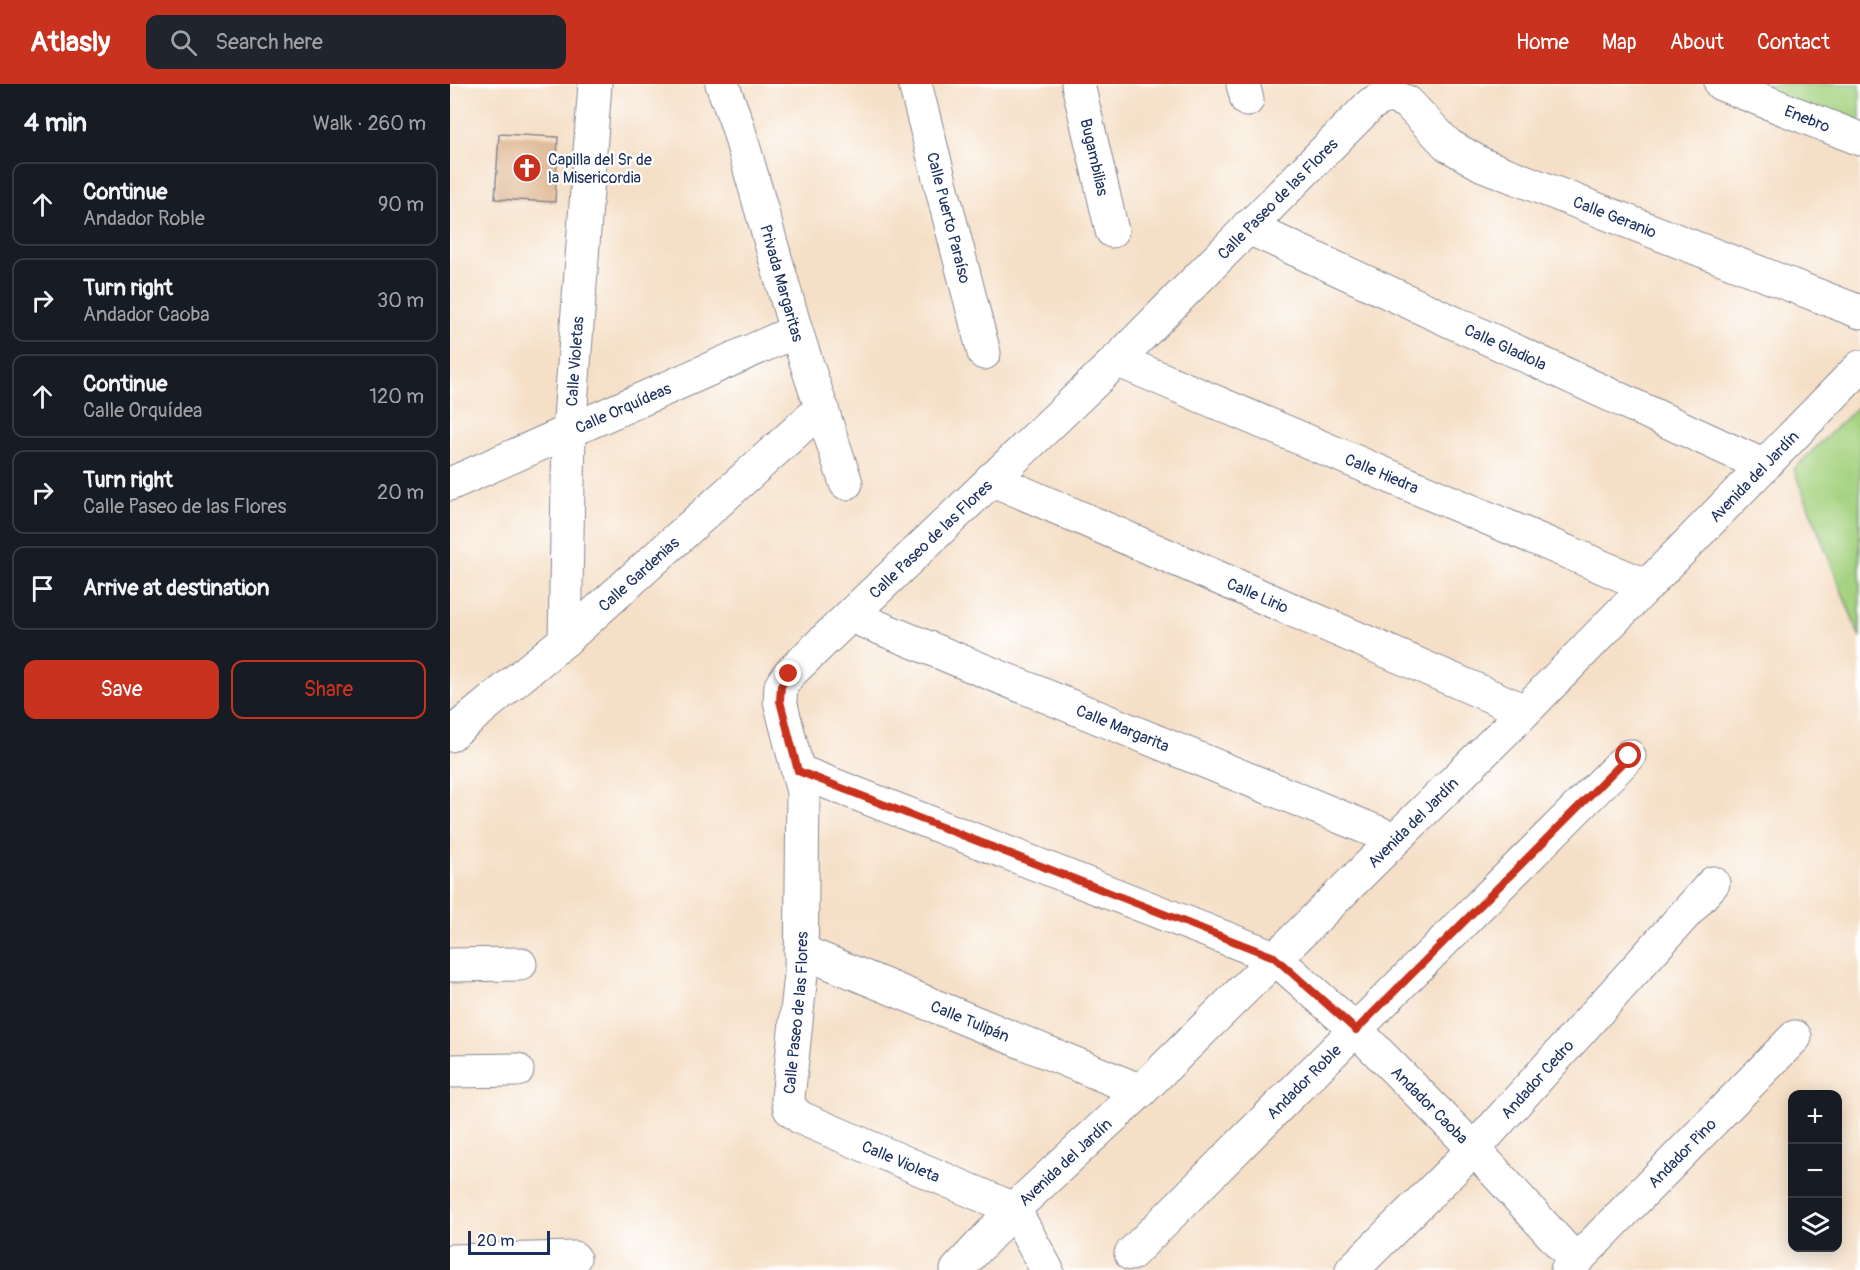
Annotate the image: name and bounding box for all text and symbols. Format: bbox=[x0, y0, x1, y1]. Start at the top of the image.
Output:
search box bbox=[146, 15, 566, 69]
text: Atlasly bbox=[30, 25, 110, 60]
icon: search bbox=[167, 26, 200, 59]
text: Search here bbox=[215, 28, 323, 56]
text: Home bbox=[1516, 29, 1569, 56]
text: Map bbox=[1602, 29, 1637, 56]
text: About bbox=[1670, 29, 1724, 56]
text: Contact bbox=[1757, 29, 1830, 56]
street label: Enebro bbox=[1782, 101, 1833, 137]
text: 4 min bbox=[24, 107, 87, 139]
text: Walk · 260 m bbox=[313, 111, 426, 136]
street label: Bugambilias bbox=[1075, 117, 1113, 198]
street label: Calle Paseo de las Flores bbox=[1214, 134, 1342, 264]
place label: Capilla del Sr de la Misericordia bbox=[548, 150, 652, 188]
street label: Calle Puerto Paraíso bbox=[922, 150, 975, 286]
church icon: Capilla del Sr de la Misericordia bbox=[511, 152, 543, 184]
text: Continue bbox=[83, 178, 167, 206]
icon: ahead bbox=[26, 188, 59, 221]
text: 90 m bbox=[378, 192, 424, 217]
street label: Calle Geranio bbox=[1570, 192, 1660, 243]
text: Andador Roble bbox=[83, 206, 205, 231]
street label: Privada Margaritas bbox=[755, 222, 808, 344]
text: Turn right bbox=[83, 274, 173, 302]
icon: right bbox=[26, 284, 59, 317]
text: 30 m bbox=[377, 288, 424, 313]
text: Andador Caoba bbox=[83, 302, 210, 327]
street label: Calle Violetas bbox=[562, 316, 589, 407]
street label: Calle Gladiola bbox=[1461, 320, 1550, 375]
text: Continue bbox=[83, 370, 167, 398]
street label: Calle Orquídeas bbox=[572, 379, 674, 438]
icon: ahead bbox=[26, 380, 59, 413]
text: 120 m bbox=[369, 384, 424, 409]
text: Calle Orquídea bbox=[83, 398, 202, 423]
street label: Avenida del Jardín bbox=[1705, 427, 1804, 527]
street label: Calle Hiedra bbox=[1342, 449, 1421, 498]
text: Turn right bbox=[83, 466, 173, 494]
icon: right bbox=[26, 476, 59, 509]
street label: Calle Paseo de las Flores bbox=[865, 476, 997, 603]
text: 20 m bbox=[377, 480, 424, 505]
text: Calle Paseo de las Flores bbox=[83, 494, 286, 519]
street label: Calle Gardenias bbox=[595, 533, 684, 616]
icon: arrive bbox=[26, 572, 59, 605]
text: Arrive at destination bbox=[83, 574, 269, 602]
street label: Calle Lirio bbox=[1224, 574, 1292, 618]
button: Save bbox=[24, 660, 219, 719]
button: Share bbox=[231, 660, 426, 719]
route end bbox=[775, 660, 801, 686]
street label: Calle Margarita bbox=[1073, 701, 1172, 757]
route start bbox=[1615, 742, 1641, 768]
street label: Avenida del Jardín bbox=[1364, 774, 1463, 872]
street label: Calle Paseo de las Flores bbox=[779, 932, 812, 1095]
street label: Calle Tulipán bbox=[927, 996, 1012, 1047]
street label: Andador Cedro bbox=[1497, 1036, 1579, 1123]
street label: Andador Roble bbox=[1263, 1041, 1346, 1124]
street label: Andador Caoba bbox=[1387, 1062, 1472, 1148]
map controls bbox=[1788, 1090, 1842, 1252]
button: + bbox=[1788, 1090, 1842, 1144]
street label: Avenida del Jardín bbox=[1015, 1114, 1116, 1211]
street label: Andador Pino bbox=[1644, 1114, 1721, 1193]
street label: Calle Violeta bbox=[859, 1137, 943, 1187]
button: − bbox=[1788, 1144, 1842, 1198]
button: layers bbox=[1788, 1198, 1842, 1252]
scale bar bbox=[468, 1228, 550, 1256]
text: 20 m bbox=[477, 1231, 515, 1251]

